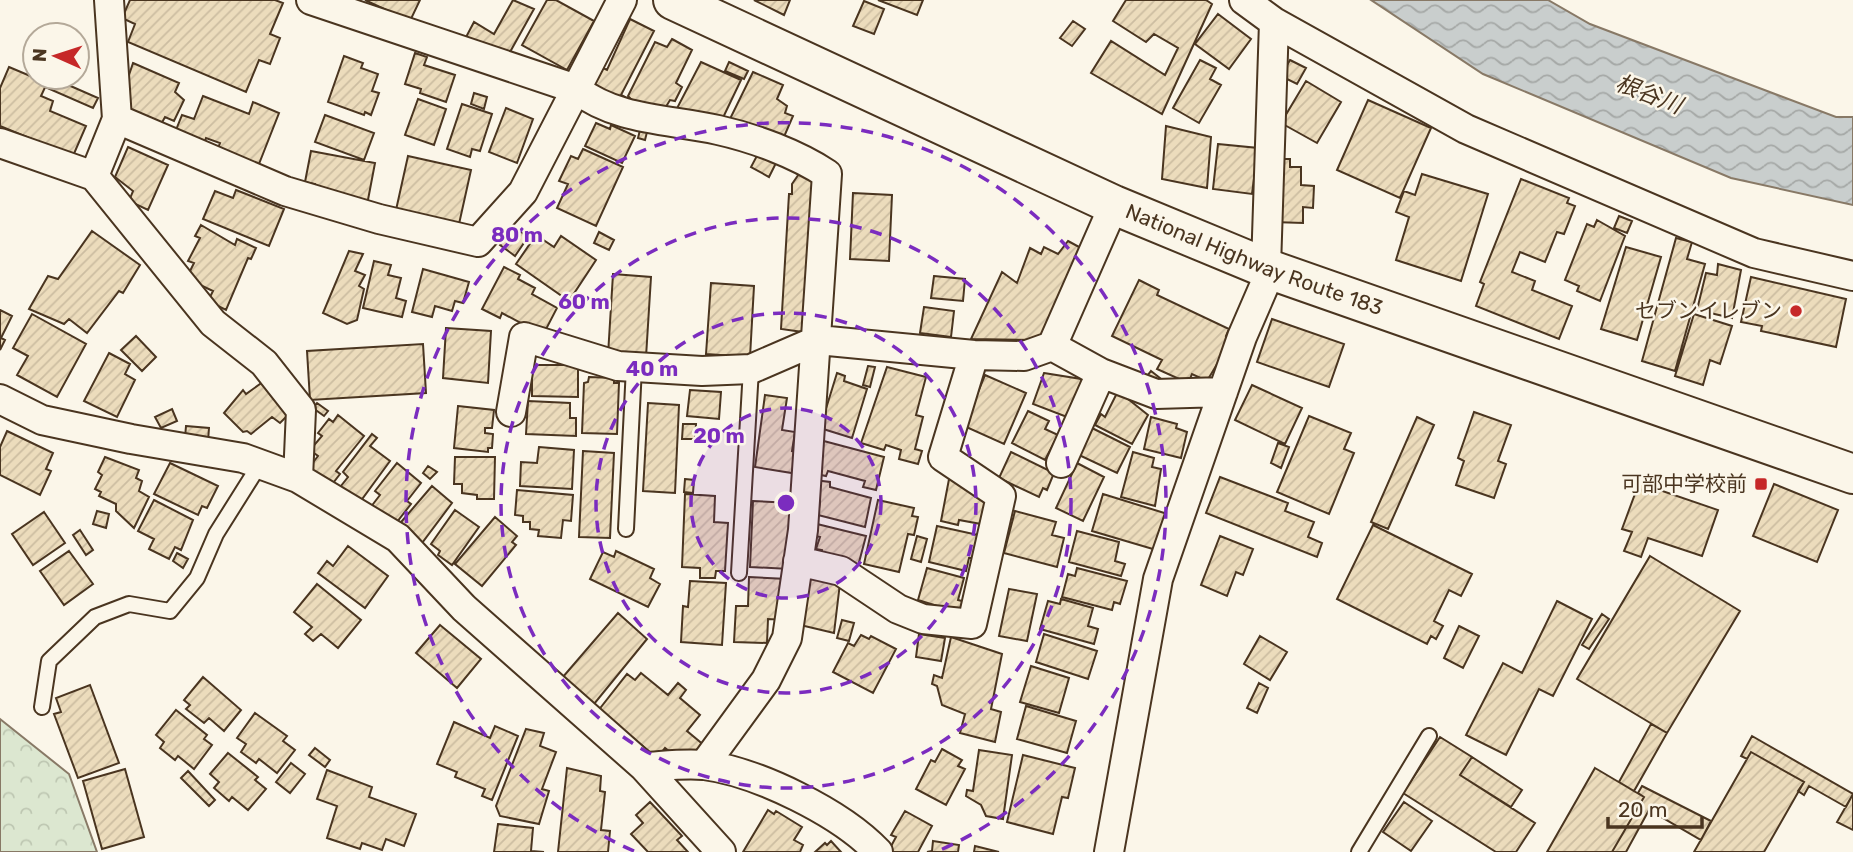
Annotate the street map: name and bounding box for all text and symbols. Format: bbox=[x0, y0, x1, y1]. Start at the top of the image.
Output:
north arrow bbox=[21, 21, 91, 91]
text: N bbox=[28, 48, 51, 63]
water label: 根谷川 bbox=[1612, 69, 1689, 121]
street label: National Highway Route 183 bbox=[1122, 198, 1386, 320]
text: 80 m bbox=[491, 222, 543, 247]
text: 60 m bbox=[558, 289, 610, 314]
place label: セブンイレブン bbox=[1635, 298, 1782, 323]
marker: セブンイレブン bbox=[1788, 303, 1804, 319]
text: 40 m bbox=[626, 356, 678, 381]
text: 20 m bbox=[693, 423, 745, 448]
place label: 可部中学校前 bbox=[1621, 471, 1747, 496]
marker: 可部中学校前 bbox=[1753, 476, 1769, 492]
centre of rings bbox=[774, 491, 798, 515]
scale bar bbox=[1608, 786, 1702, 830]
text: 20 m bbox=[1618, 797, 1667, 822]

